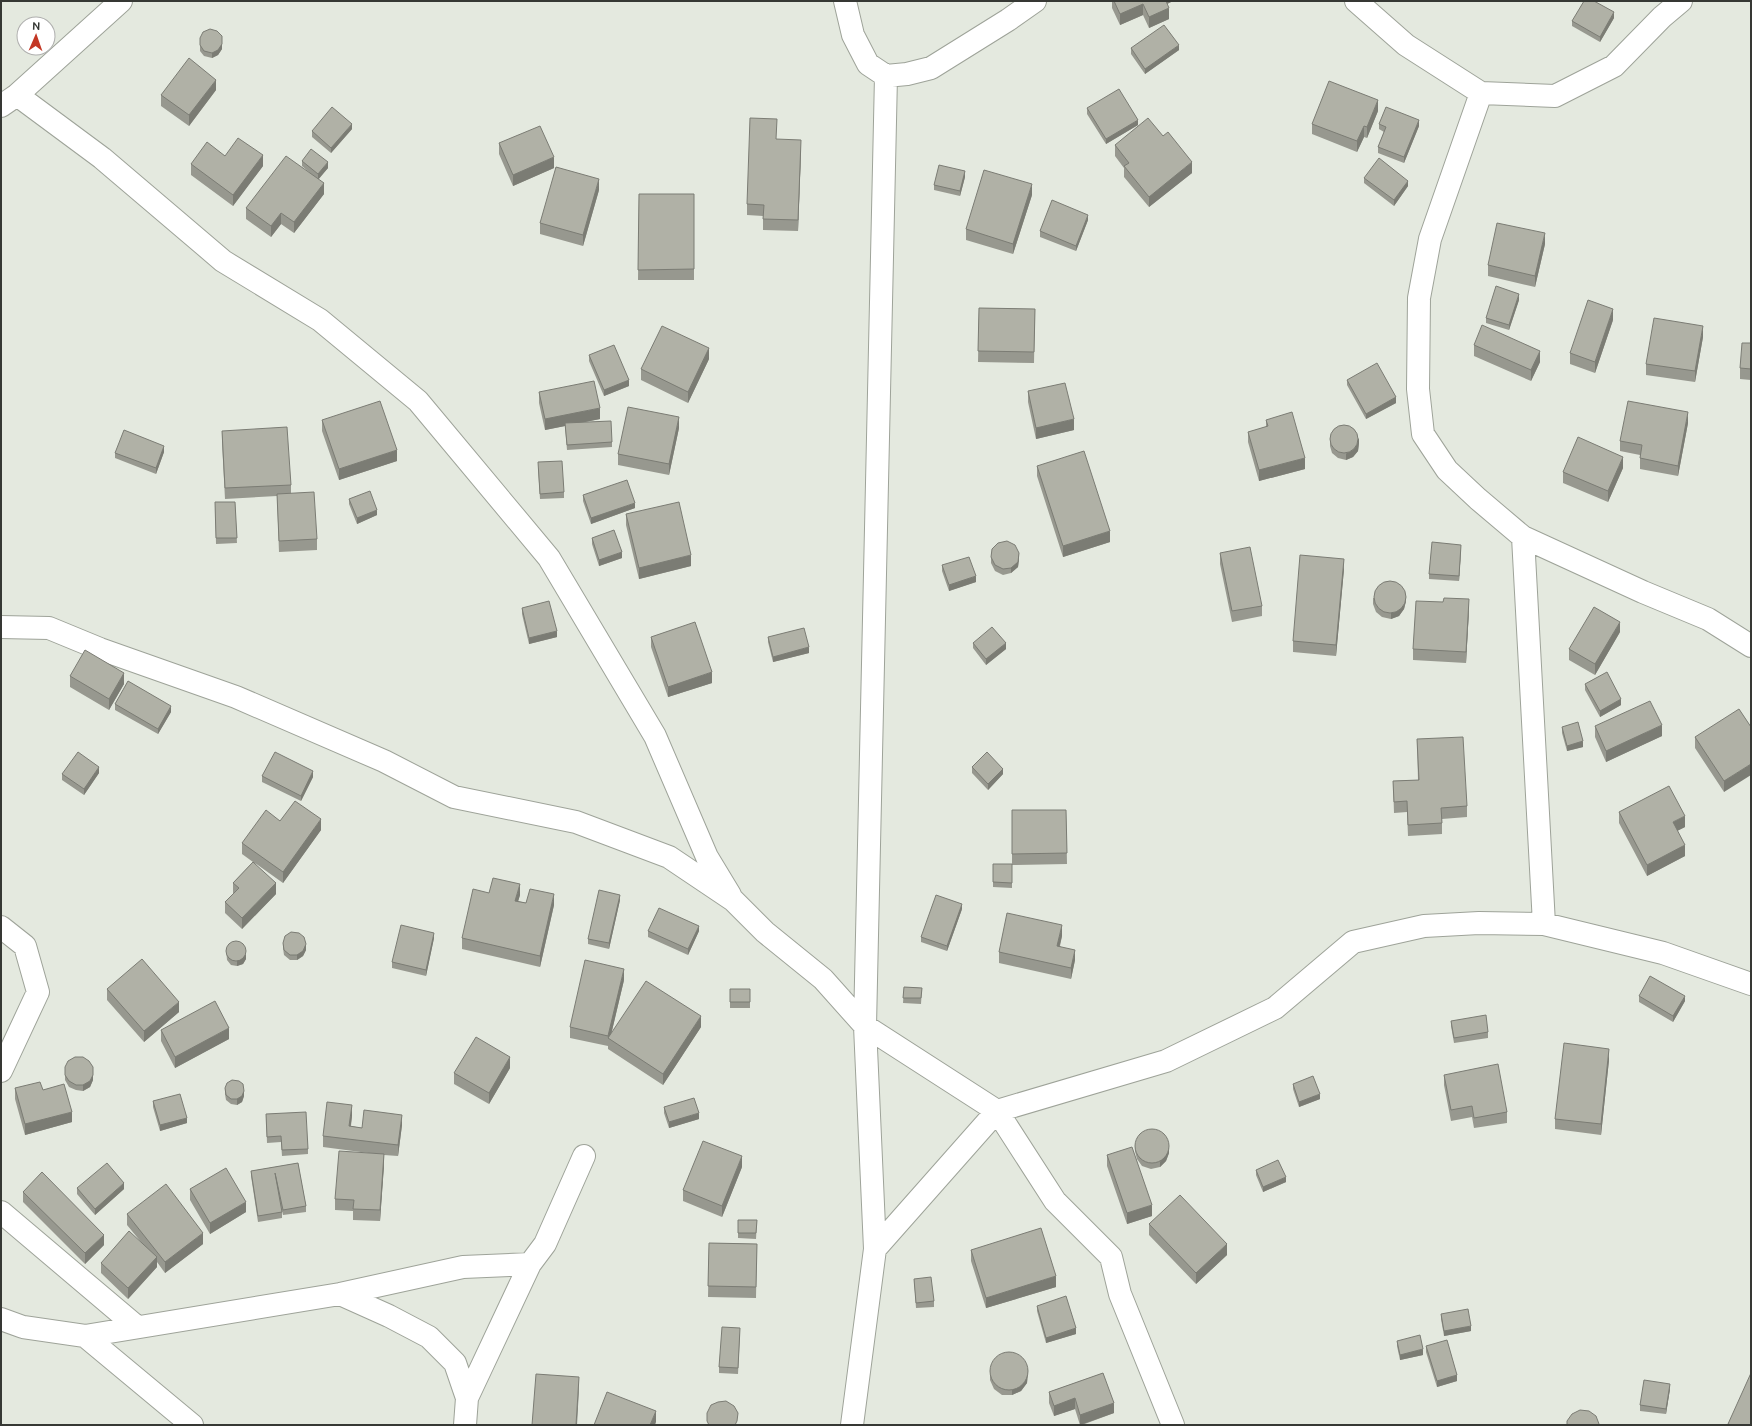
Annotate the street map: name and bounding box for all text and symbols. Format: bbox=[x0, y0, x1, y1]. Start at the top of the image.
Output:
north arrow bbox=[16, 16, 56, 56]
text: N bbox=[32, 20, 41, 32]

